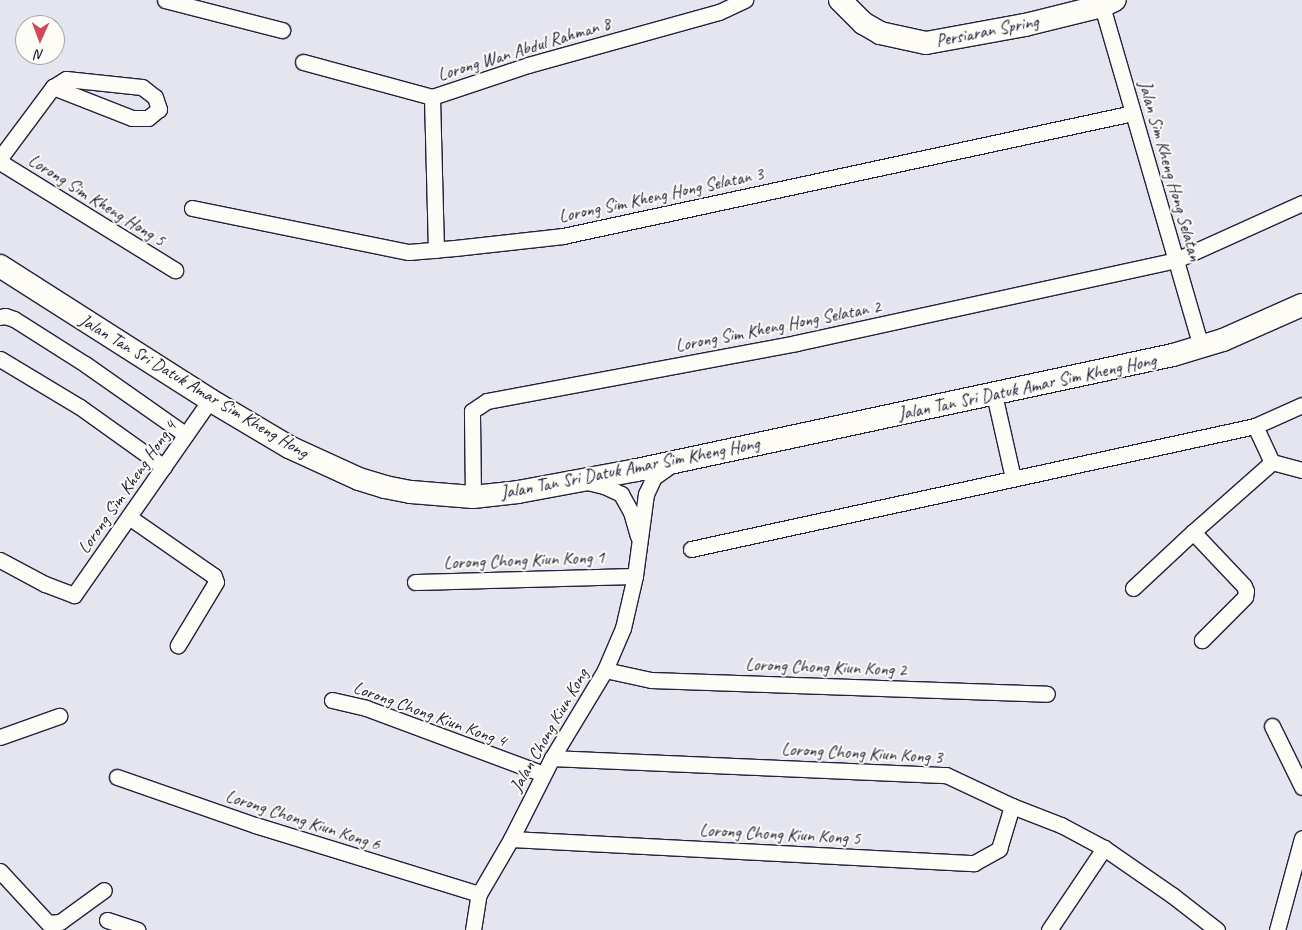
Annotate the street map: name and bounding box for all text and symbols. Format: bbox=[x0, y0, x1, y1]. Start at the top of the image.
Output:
street label: Persiaran Spring bbox=[934, 10, 1040, 52]
street label: Lorong Wan Abdul Rahman 8 bbox=[434, 12, 614, 86]
north arrow bbox=[15, 15, 65, 65]
text: N bbox=[35, 46, 44, 63]
street label: Jalan Sim Kheng Hong Selatan bbox=[1134, 78, 1206, 264]
street label: Lorong Sim Kheng Hong 5 bbox=[24, 149, 170, 251]
street label: Lorong Sim Kheng Hong Selatan 3 bbox=[557, 163, 765, 227]
street label: Lorong Sim Kheng Hong Selatan 2 bbox=[674, 295, 882, 357]
street label: Jalan Tan Sri Datuk Amar Sim Kheng Hong bbox=[75, 308, 313, 464]
street label: Jalan Tan Sri Datuk Amar Sim Kheng Hong bbox=[895, 349, 1159, 425]
street label: Lorong Sim Kheng Hong 4 bbox=[73, 416, 181, 558]
street label: Jalan Tan Sri Datuk Amar Sim Kheng Hong bbox=[498, 432, 762, 504]
street label: Lorong Chong Kiun Kong 1 bbox=[443, 546, 605, 574]
street label: Lorong Chong Kiun Kong 2 bbox=[745, 653, 907, 681]
street label: Jalan Chong Kiun Kong bbox=[505, 665, 593, 795]
street label: Lorong Chong Kiun Kong 4 bbox=[351, 676, 509, 752]
street label: Lorong Chong Kiun Kong 3 bbox=[781, 738, 943, 768]
street label: Lorong Chong Kiun Kong 6 bbox=[223, 785, 383, 855]
street label: Lorong Chong Kiun Kong 5 bbox=[699, 819, 861, 849]

